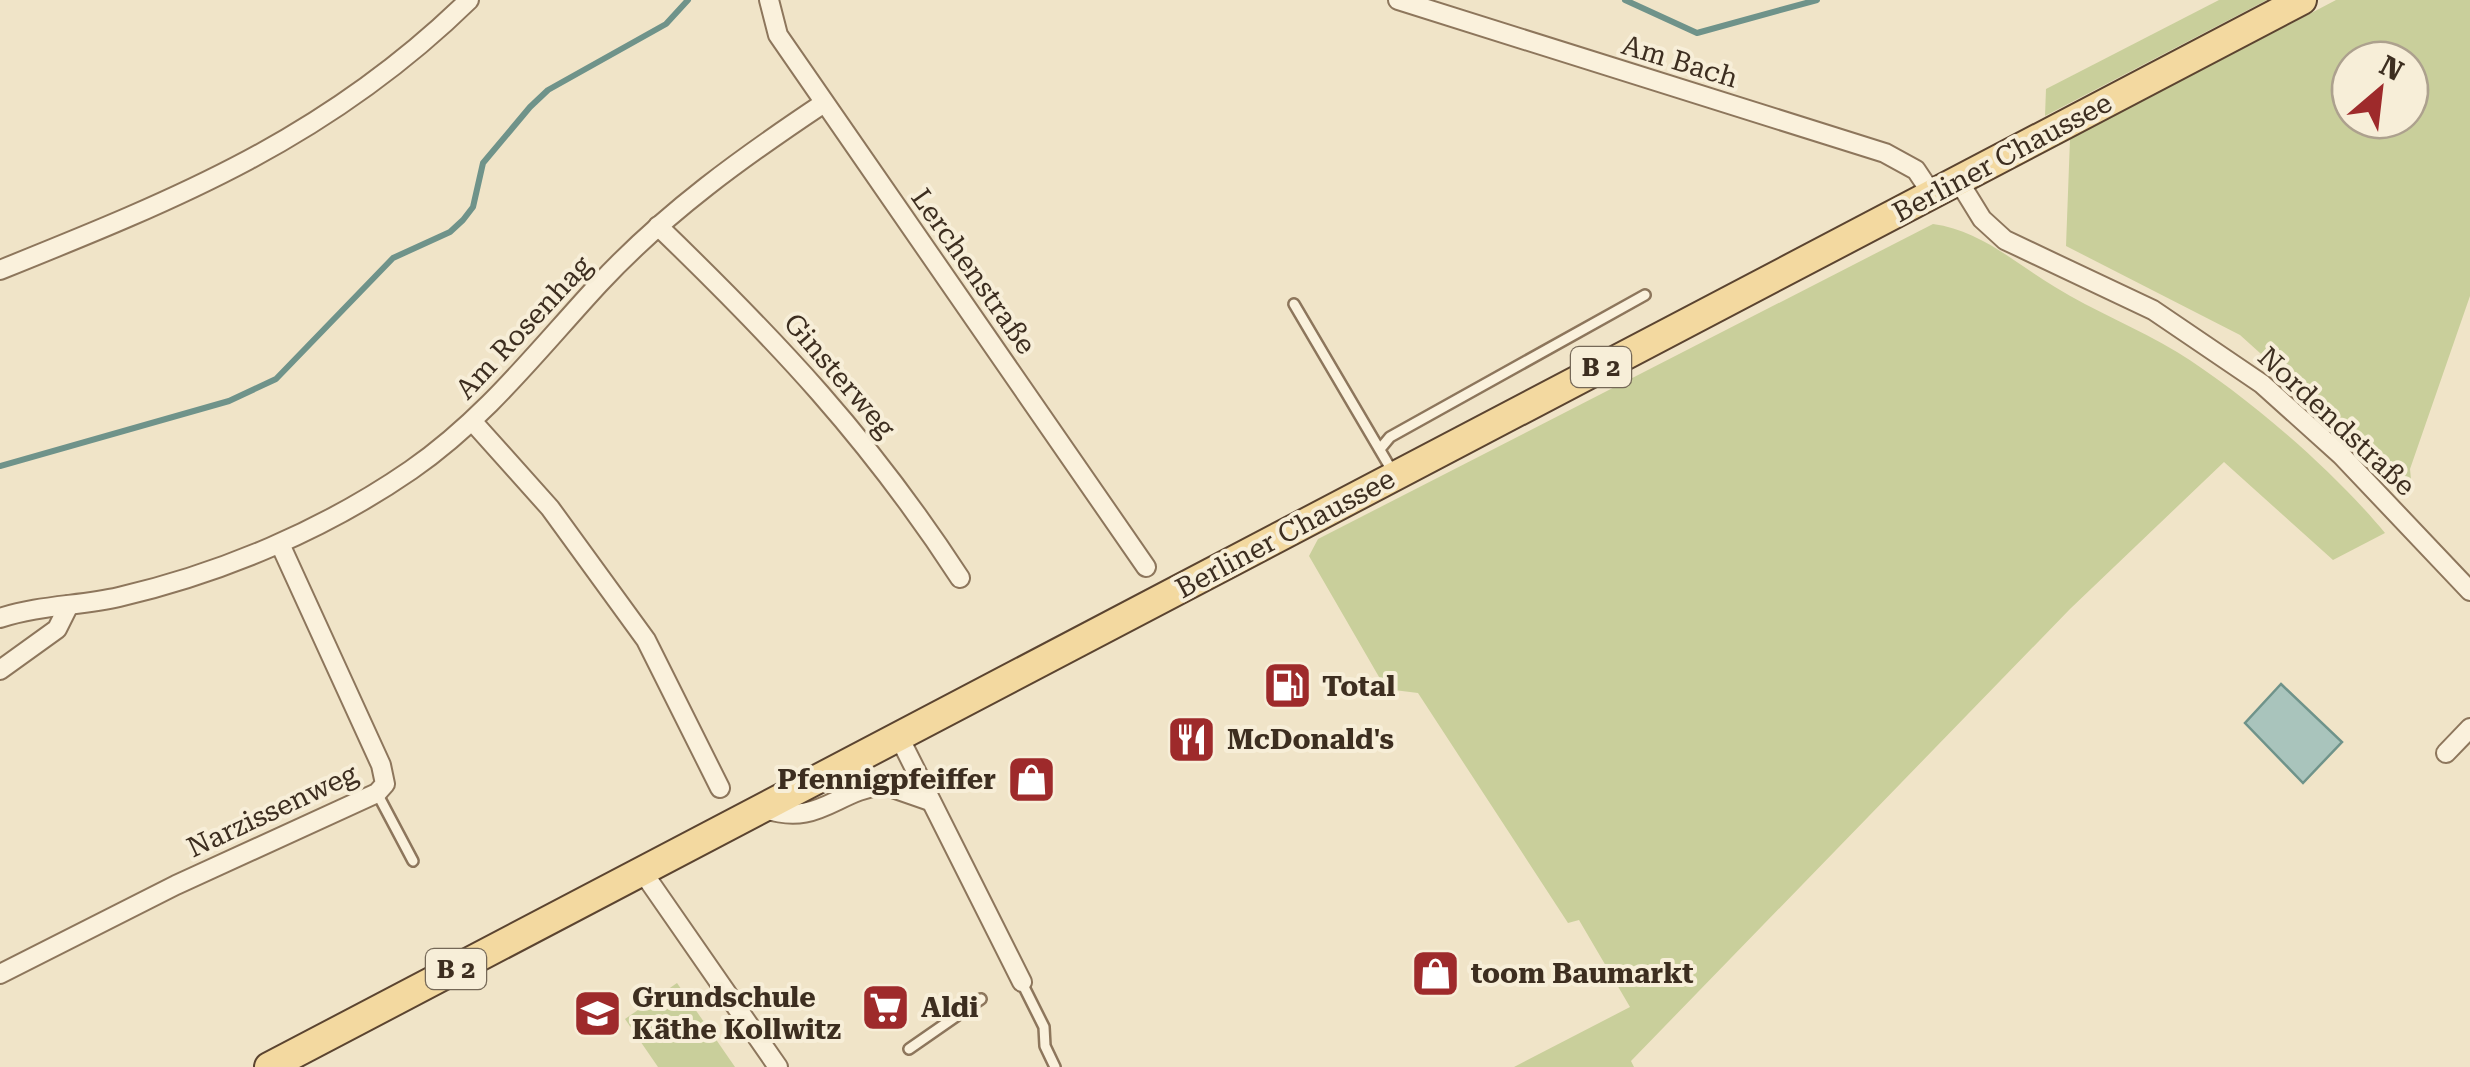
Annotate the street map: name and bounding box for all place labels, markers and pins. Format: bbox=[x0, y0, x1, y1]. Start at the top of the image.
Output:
fuel station icon: Total bbox=[1261, 660, 1313, 712]
place label: Total bbox=[1322, 670, 1395, 703]
restaurant icon: McDonald's bbox=[1166, 713, 1218, 765]
place label: McDonald's bbox=[1227, 723, 1394, 756]
shop icon: Pfennigpfeiffer bbox=[1005, 753, 1057, 805]
place label: Pfennigpfeiffer bbox=[777, 763, 996, 796]
shop icon: toom Baumarkt bbox=[1410, 947, 1462, 999]
place label: toom Baumarkt bbox=[1471, 957, 1694, 990]
place label: Grundschule Käthe Kollwitz bbox=[632, 981, 841, 1046]
supermarket icon: Aldi bbox=[860, 981, 912, 1033]
school or university icon: Grundschule Käthe Kollwitz bbox=[571, 987, 623, 1039]
place label: Aldi bbox=[921, 991, 979, 1024]

